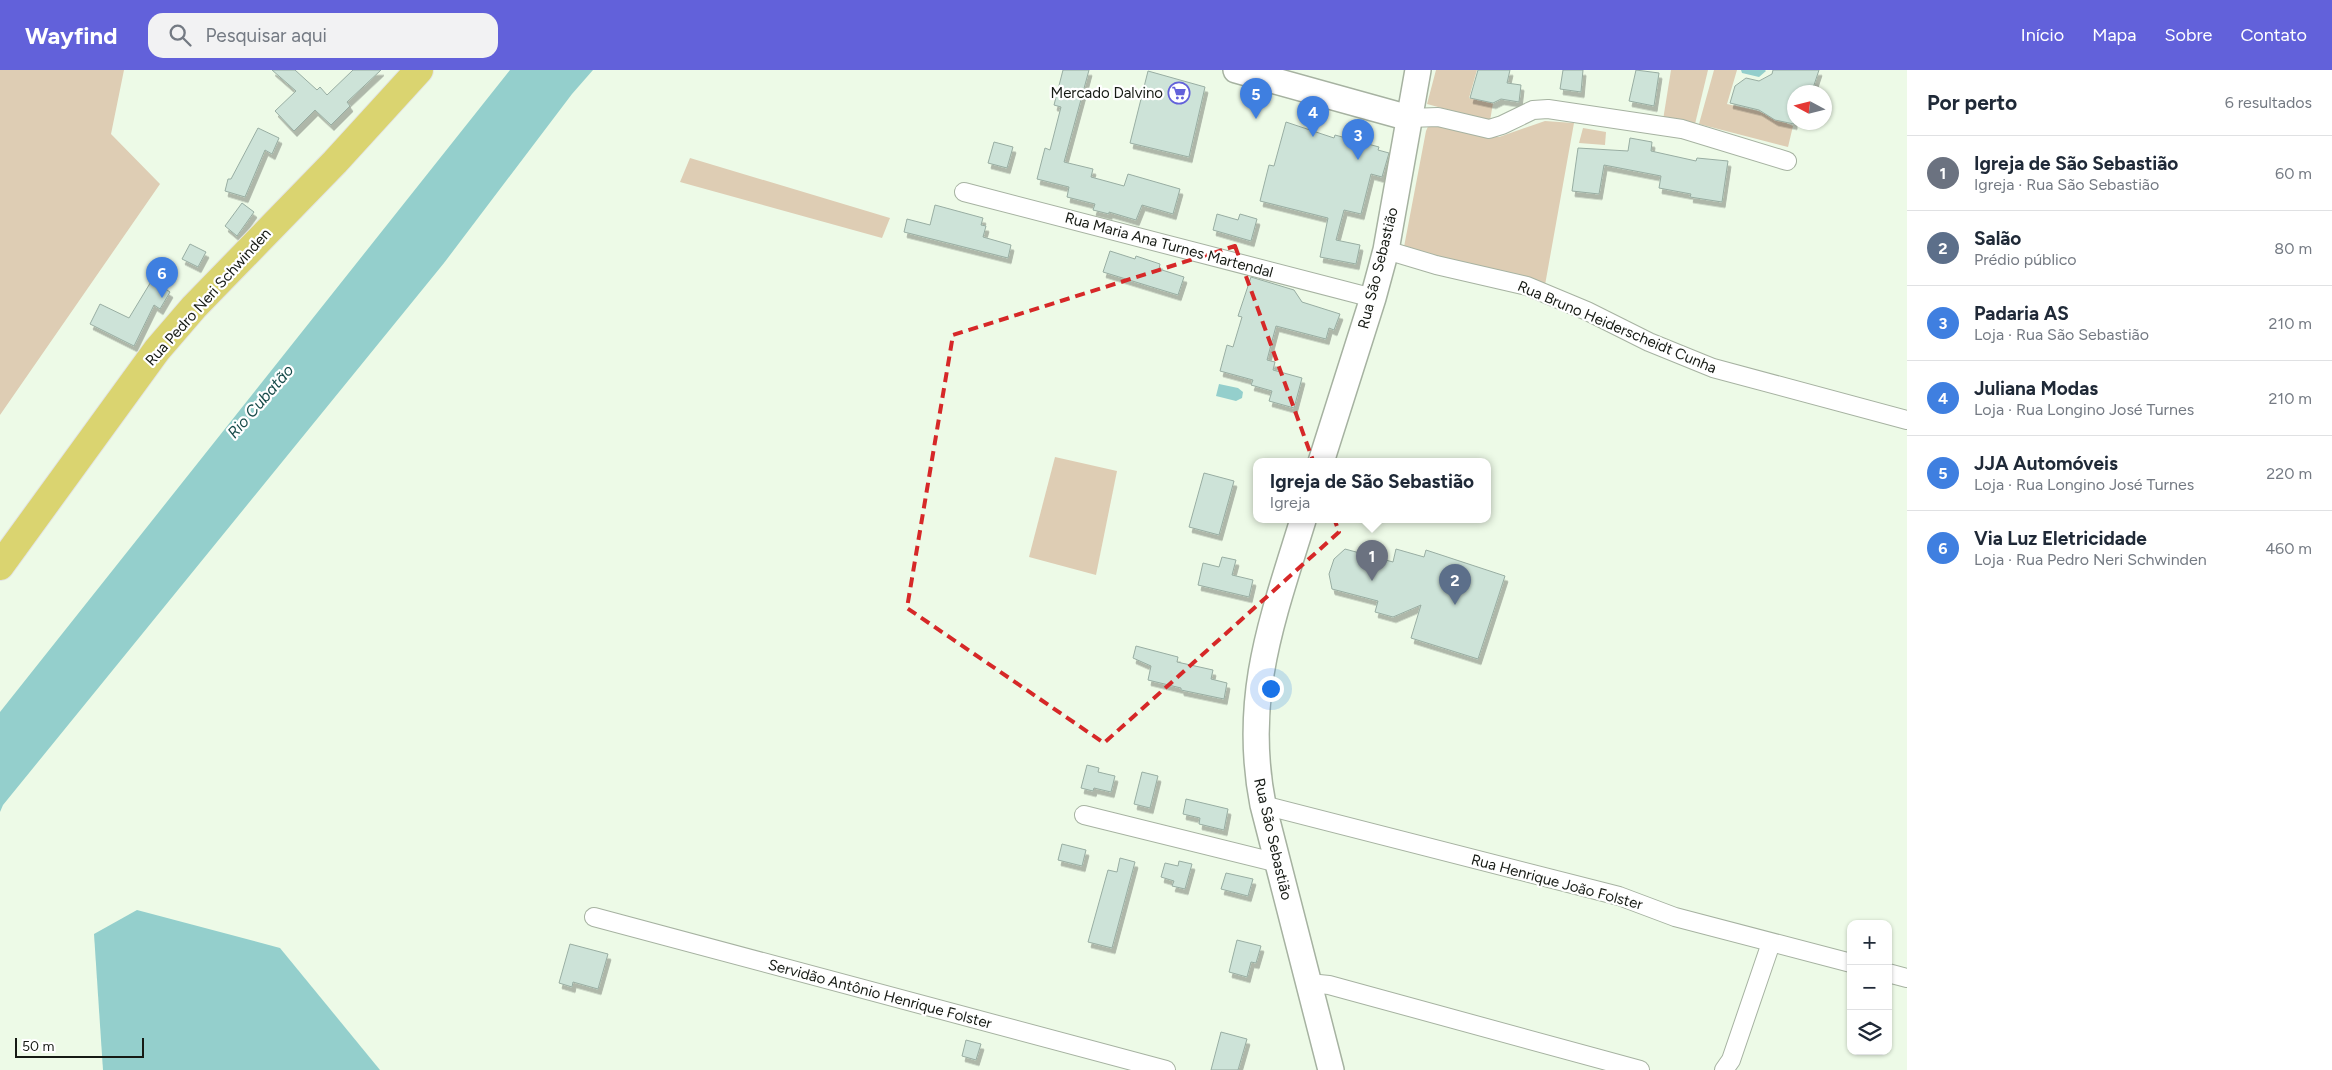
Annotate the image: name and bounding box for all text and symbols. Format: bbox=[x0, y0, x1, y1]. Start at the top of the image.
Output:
search box bbox=[148, 13, 498, 58]
text: Wayfind bbox=[25, 21, 118, 50]
icon: search bbox=[166, 21, 194, 49]
text: Pesquisar aqui bbox=[206, 24, 327, 47]
text: Início bbox=[2021, 24, 2064, 46]
text: Mapa bbox=[2092, 24, 2136, 46]
text: Sobre bbox=[2164, 24, 2212, 46]
text: Contato bbox=[2240, 24, 2307, 46]
pin: 5 bbox=[1240, 78, 1272, 119]
supermarket icon: Mercado Dalvino bbox=[1167, 81, 1191, 105]
place label: Mercado Dalvino bbox=[1050, 84, 1163, 102]
north arrow bbox=[1787, 85, 1832, 130]
text: Por perto bbox=[1927, 90, 2017, 115]
text: 6 resultados bbox=[2225, 93, 2312, 112]
pin: 4 bbox=[1297, 96, 1329, 137]
pin: 3 bbox=[1342, 119, 1374, 160]
text: Igreja de São Sebastião bbox=[1974, 152, 2178, 175]
text: 1 bbox=[1940, 164, 1946, 183]
text: 60 m bbox=[2275, 164, 2312, 183]
text: Igreja · Rua São Sebastião bbox=[1974, 175, 2159, 194]
street label: Rua São Sebastião bbox=[1354, 205, 1402, 331]
street label: Rua Maria Ana Turnes Martendal bbox=[1063, 209, 1275, 281]
street label: Rua Pedro Neri Schwinden bbox=[142, 225, 274, 369]
text: Salão bbox=[1974, 227, 2021, 250]
text: 2 bbox=[1938, 239, 1948, 258]
text: 80 m bbox=[2274, 239, 2312, 258]
text: Prédio público bbox=[1974, 250, 2077, 269]
pin: 6 bbox=[146, 257, 178, 298]
street label: Rua Bruno Heiderscheidt Cunha bbox=[1515, 277, 1719, 377]
text: Padaria AS bbox=[1974, 302, 2069, 325]
text: 3 bbox=[1939, 314, 1947, 333]
text: 210 m bbox=[2269, 314, 2312, 333]
text: Loja · Rua São Sebastião bbox=[1974, 325, 2149, 344]
water label: Rio Cubatão bbox=[223, 361, 297, 442]
text: Juliana Modas bbox=[1974, 377, 2098, 400]
text: 4 bbox=[1938, 389, 1948, 408]
text: 210 m bbox=[2269, 389, 2312, 408]
text: Loja · Rua Longino José Turnes bbox=[1974, 400, 2194, 419]
text: JJA Automóveis bbox=[1974, 452, 2118, 475]
popup bbox=[1253, 458, 1491, 523]
text: 5 bbox=[1938, 464, 1948, 483]
text: 220 m bbox=[2266, 464, 2312, 483]
text: Igreja de São Sebastião bbox=[1270, 470, 1474, 493]
text: Loja · Rua Longino José Turnes bbox=[1974, 475, 2194, 494]
text: Igreja bbox=[1270, 493, 1310, 512]
text: Via Luz Eletricidade bbox=[1974, 527, 2147, 550]
text: 6 bbox=[1938, 539, 1948, 558]
text: 460 m bbox=[2265, 539, 2312, 558]
pin: 1 bbox=[1356, 540, 1388, 581]
text: Loja · Rua Pedro Neri Schwinden bbox=[1974, 550, 2207, 569]
pin: 2 bbox=[1439, 564, 1471, 605]
your location bbox=[1258, 676, 1284, 702]
street label: Rua São Sebastião bbox=[1250, 776, 1296, 902]
street label: Rua Henrique João Folster bbox=[1469, 850, 1645, 914]
map controls bbox=[1847, 920, 1892, 1055]
button: + bbox=[1847, 920, 1892, 965]
street label: Servidão Antônio Henrique Folster bbox=[766, 955, 994, 1033]
button: − bbox=[1847, 965, 1892, 1010]
button: layers bbox=[1847, 1010, 1892, 1055]
scale bar bbox=[15, 1035, 144, 1058]
text: 50 m bbox=[22, 1038, 54, 1055]

